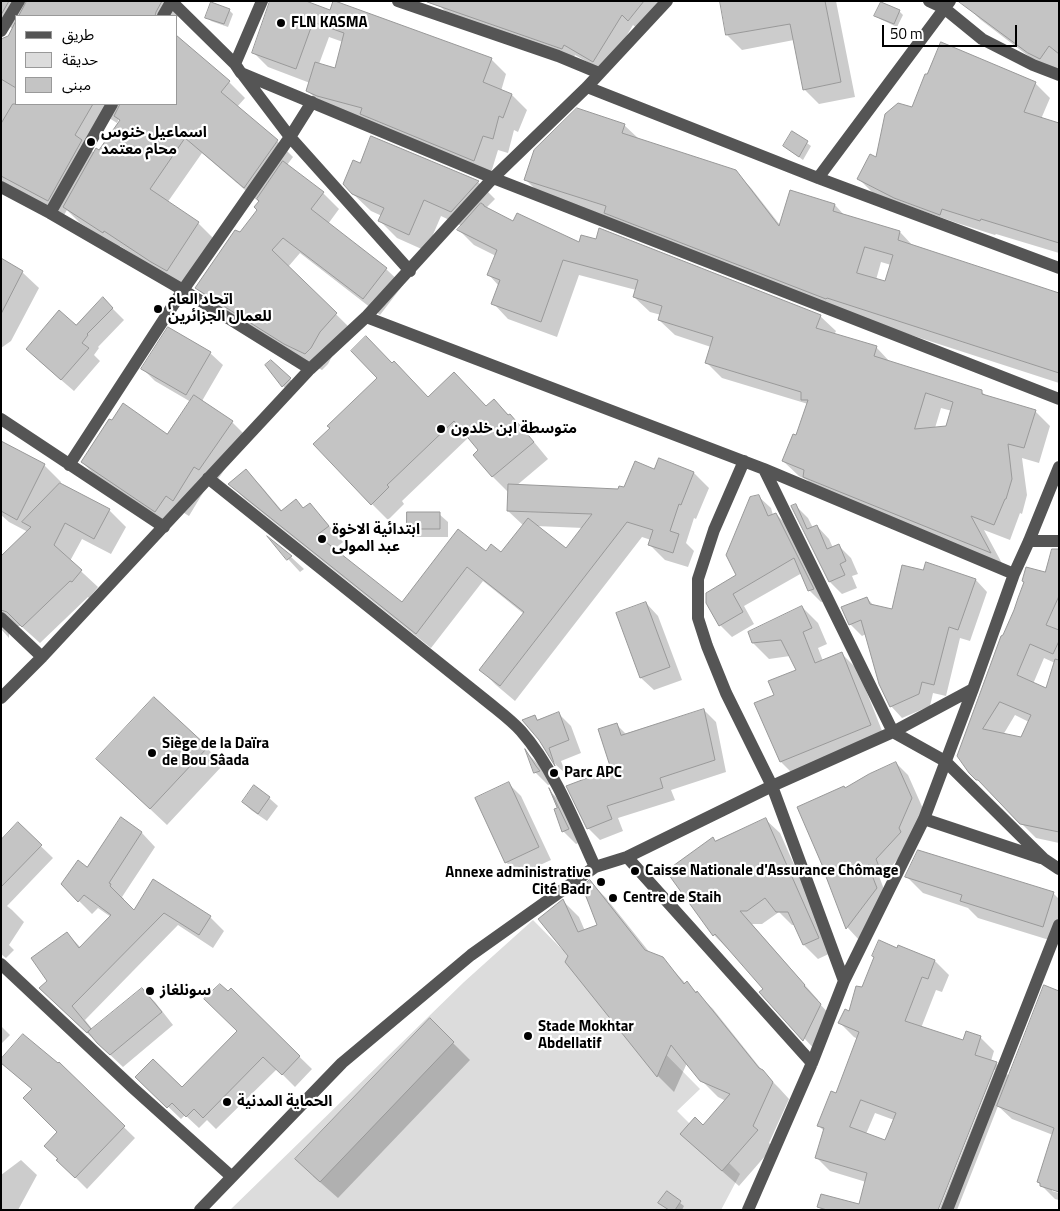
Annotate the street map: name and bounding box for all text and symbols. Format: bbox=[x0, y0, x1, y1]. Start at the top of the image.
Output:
place label: FLN KASMA bbox=[291, 14, 368, 32]
legend bbox=[15, 15, 178, 105]
scale bar bbox=[885, 15, 1020, 47]
marker: FLN KASMA bbox=[275, 17, 287, 29]
text: 50 m bbox=[890, 22, 923, 45]
text: طريق bbox=[62, 23, 94, 46]
text: حديقة bbox=[62, 48, 98, 71]
text: مبنى bbox=[62, 73, 91, 96]
place label: اسماعيل خنوس محام معتمد bbox=[101, 124, 207, 159]
marker: اسماعيل خنوس محام معتمد bbox=[85, 136, 97, 148]
place label: اتحاد العام للعمال الجزائرين bbox=[168, 291, 272, 326]
marker: اتحاد العام للعمال الجزائرين bbox=[152, 303, 164, 315]
place label: متوسطة ابن خلدون bbox=[451, 420, 577, 438]
marker: متوسطة ابن خلدون bbox=[435, 423, 447, 435]
place label: ابتدائية الاخوة عبد المولى bbox=[332, 521, 420, 556]
marker: ابتدائية الاخوة عبد المولى bbox=[316, 533, 328, 545]
place label: Siège de la Daïra de Bou Sâada bbox=[162, 735, 269, 770]
marker: Siège de la Daïra de Bou Sâada bbox=[146, 747, 158, 759]
place label: Parc APC bbox=[564, 764, 622, 782]
marker: Parc APC bbox=[548, 767, 560, 779]
place label: Caisse Nationale d'Assurance Chômage bbox=[645, 862, 898, 880]
place label: Annexe administrative Cité Badr bbox=[445, 864, 591, 899]
marker: Caisse Nationale d'Assurance Chômage bbox=[629, 865, 641, 877]
marker: Annexe administrative Cité Badr bbox=[595, 876, 607, 888]
place label: Centre de Staih bbox=[623, 889, 722, 907]
marker: Centre de Staih bbox=[607, 892, 619, 904]
place label: سونلغاز bbox=[160, 982, 211, 1000]
marker: سونلغاز bbox=[144, 985, 156, 997]
place label: Stade Mokhtar Abdellatif bbox=[538, 1018, 634, 1053]
marker: Stade Mokhtar Abdellatif bbox=[522, 1030, 534, 1042]
place label: الحماية المدنية bbox=[237, 1093, 332, 1111]
marker: الحماية المدنية bbox=[221, 1096, 233, 1108]

